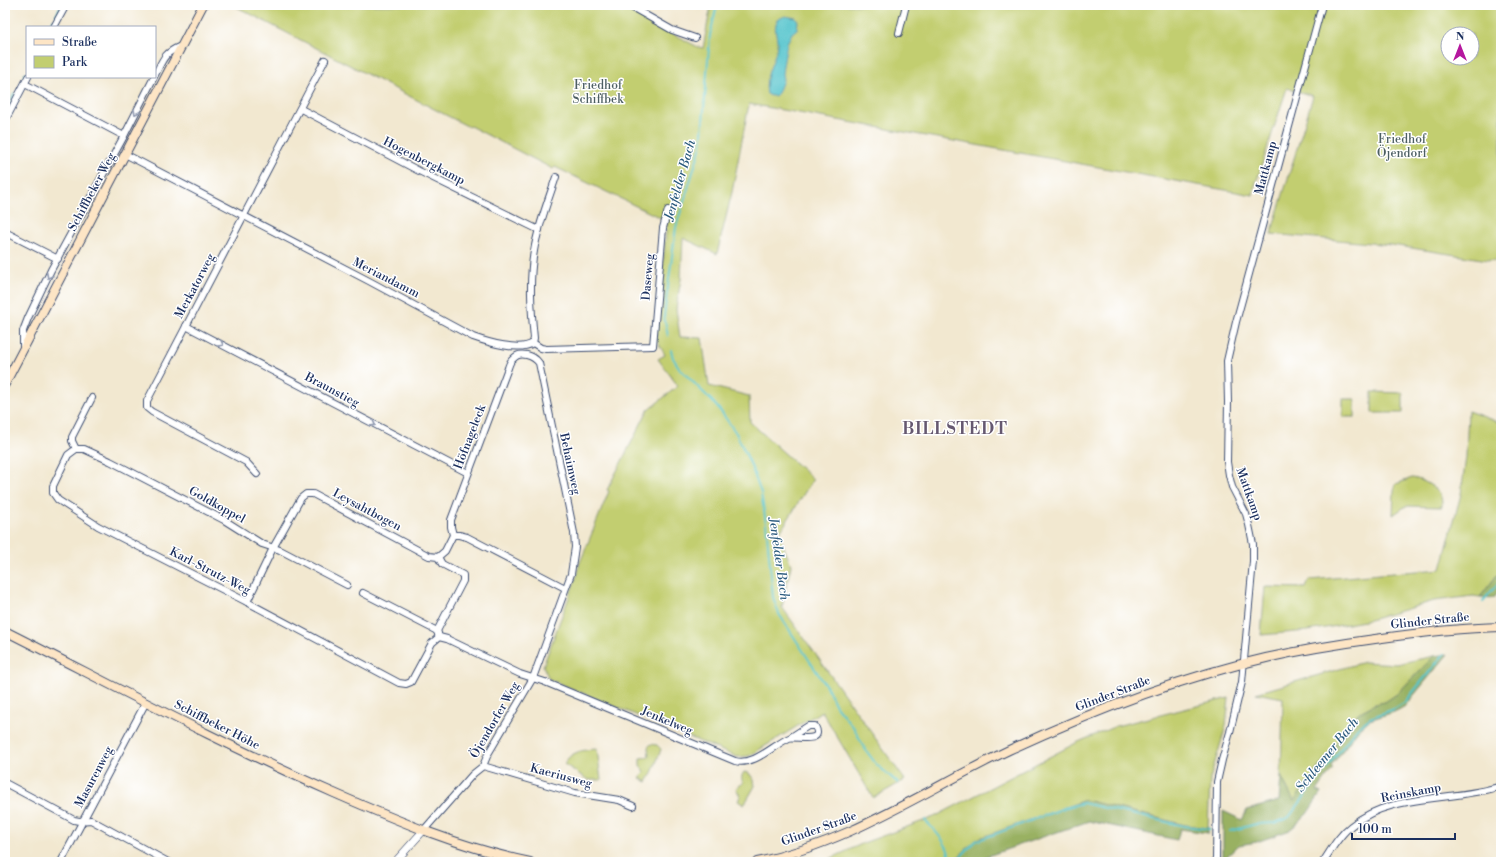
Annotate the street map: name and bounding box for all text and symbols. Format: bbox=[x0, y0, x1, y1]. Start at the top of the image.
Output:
legend bbox=[26, 26, 156, 78]
north arrow bbox=[1440, 26, 1480, 66]
text: N bbox=[1456, 30, 1465, 44]
text: Straße bbox=[62, 35, 97, 50]
text: Park bbox=[62, 55, 88, 70]
park label: Friedhof Schiffbek bbox=[573, 78, 624, 107]
one-way arrow bbox=[134, 108, 141, 115]
park label: Friedhof Öjendorf bbox=[1377, 132, 1428, 161]
street label: Hogenbergkamp bbox=[381, 134, 468, 188]
water label: Jenfelder Bach bbox=[660, 137, 699, 224]
street label: Mattkamp bbox=[1252, 139, 1280, 197]
street label: Schiffbeker Weg bbox=[65, 149, 119, 234]
street label: Merkatorweg bbox=[172, 250, 219, 321]
street label: Daseweg bbox=[638, 252, 658, 301]
street label: Meriandamm bbox=[350, 255, 422, 302]
one-way arrow bbox=[46, 272, 54, 279]
one-way arrow bbox=[217, 339, 224, 347]
street label: Braunstieg bbox=[301, 369, 362, 411]
street label: Höfnageleck bbox=[451, 402, 489, 471]
one-way arrow bbox=[369, 419, 377, 426]
district label: BILLSTEDT bbox=[902, 419, 1008, 439]
street label: Behaimweg bbox=[556, 431, 584, 497]
street label: Mattkamp bbox=[1232, 465, 1266, 523]
street label: Goldkoppel bbox=[186, 483, 248, 527]
street label: Leysahtbogen bbox=[330, 486, 404, 534]
water label: Jenfelder Bach bbox=[765, 515, 793, 602]
street label: Karl-Strutz-Weg bbox=[167, 544, 254, 598]
street label: Glinder Straße bbox=[1390, 609, 1470, 633]
street label: Glinder Straße bbox=[1073, 673, 1153, 715]
street label: Öjendorfer Weg bbox=[465, 677, 523, 761]
street label: Schiffbeker Höhe bbox=[172, 697, 262, 753]
street label: Jenkelweg bbox=[638, 703, 696, 739]
water label: Schleemer Bach bbox=[1292, 714, 1362, 795]
street label: Masurenweg bbox=[72, 743, 117, 810]
street label: Kaeriusweg bbox=[528, 761, 594, 792]
street label: Reinskamp bbox=[1380, 780, 1442, 806]
street label: Glinder Straße bbox=[779, 808, 859, 850]
scale bar bbox=[1352, 815, 1455, 841]
text: 100 m bbox=[1358, 822, 1392, 837]

